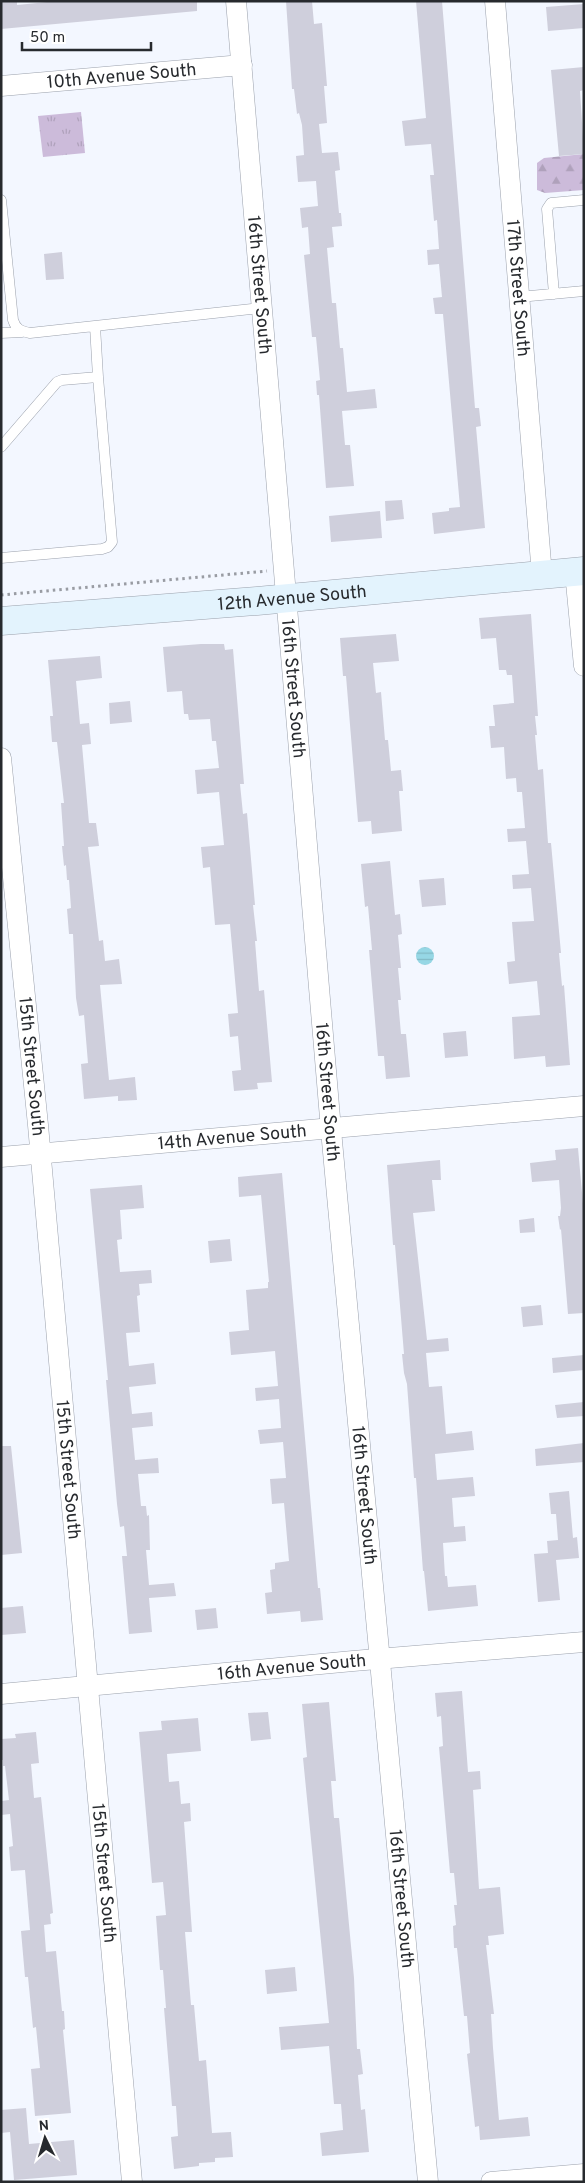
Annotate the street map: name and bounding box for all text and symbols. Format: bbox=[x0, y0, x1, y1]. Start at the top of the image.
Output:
scale bar bbox=[22, 20, 151, 52]
text: 50 m bbox=[30, 29, 65, 48]
street label: 10th Avenue South bbox=[46, 59, 197, 95]
street label: 16th Street South bbox=[241, 215, 276, 356]
street label: 17th Street South bbox=[500, 219, 534, 358]
street label: 12th Avenue South bbox=[217, 581, 368, 617]
street label: 16th Street South bbox=[275, 618, 310, 759]
street label: 15th Street South bbox=[12, 996, 49, 1137]
street label: 16th Street South bbox=[309, 1022, 344, 1163]
street label: 14th Avenue South bbox=[157, 1120, 308, 1156]
street label: 15th Street South bbox=[50, 1399, 85, 1541]
street label: 16th Street South bbox=[345, 1425, 381, 1566]
street label: 16th Avenue South bbox=[216, 1650, 367, 1687]
street label: 15th Street South bbox=[85, 1803, 121, 1944]
street label: 16th Street South bbox=[383, 1828, 418, 1969]
north arrow bbox=[20, 2113, 70, 2163]
text: N bbox=[38, 2118, 50, 2135]

